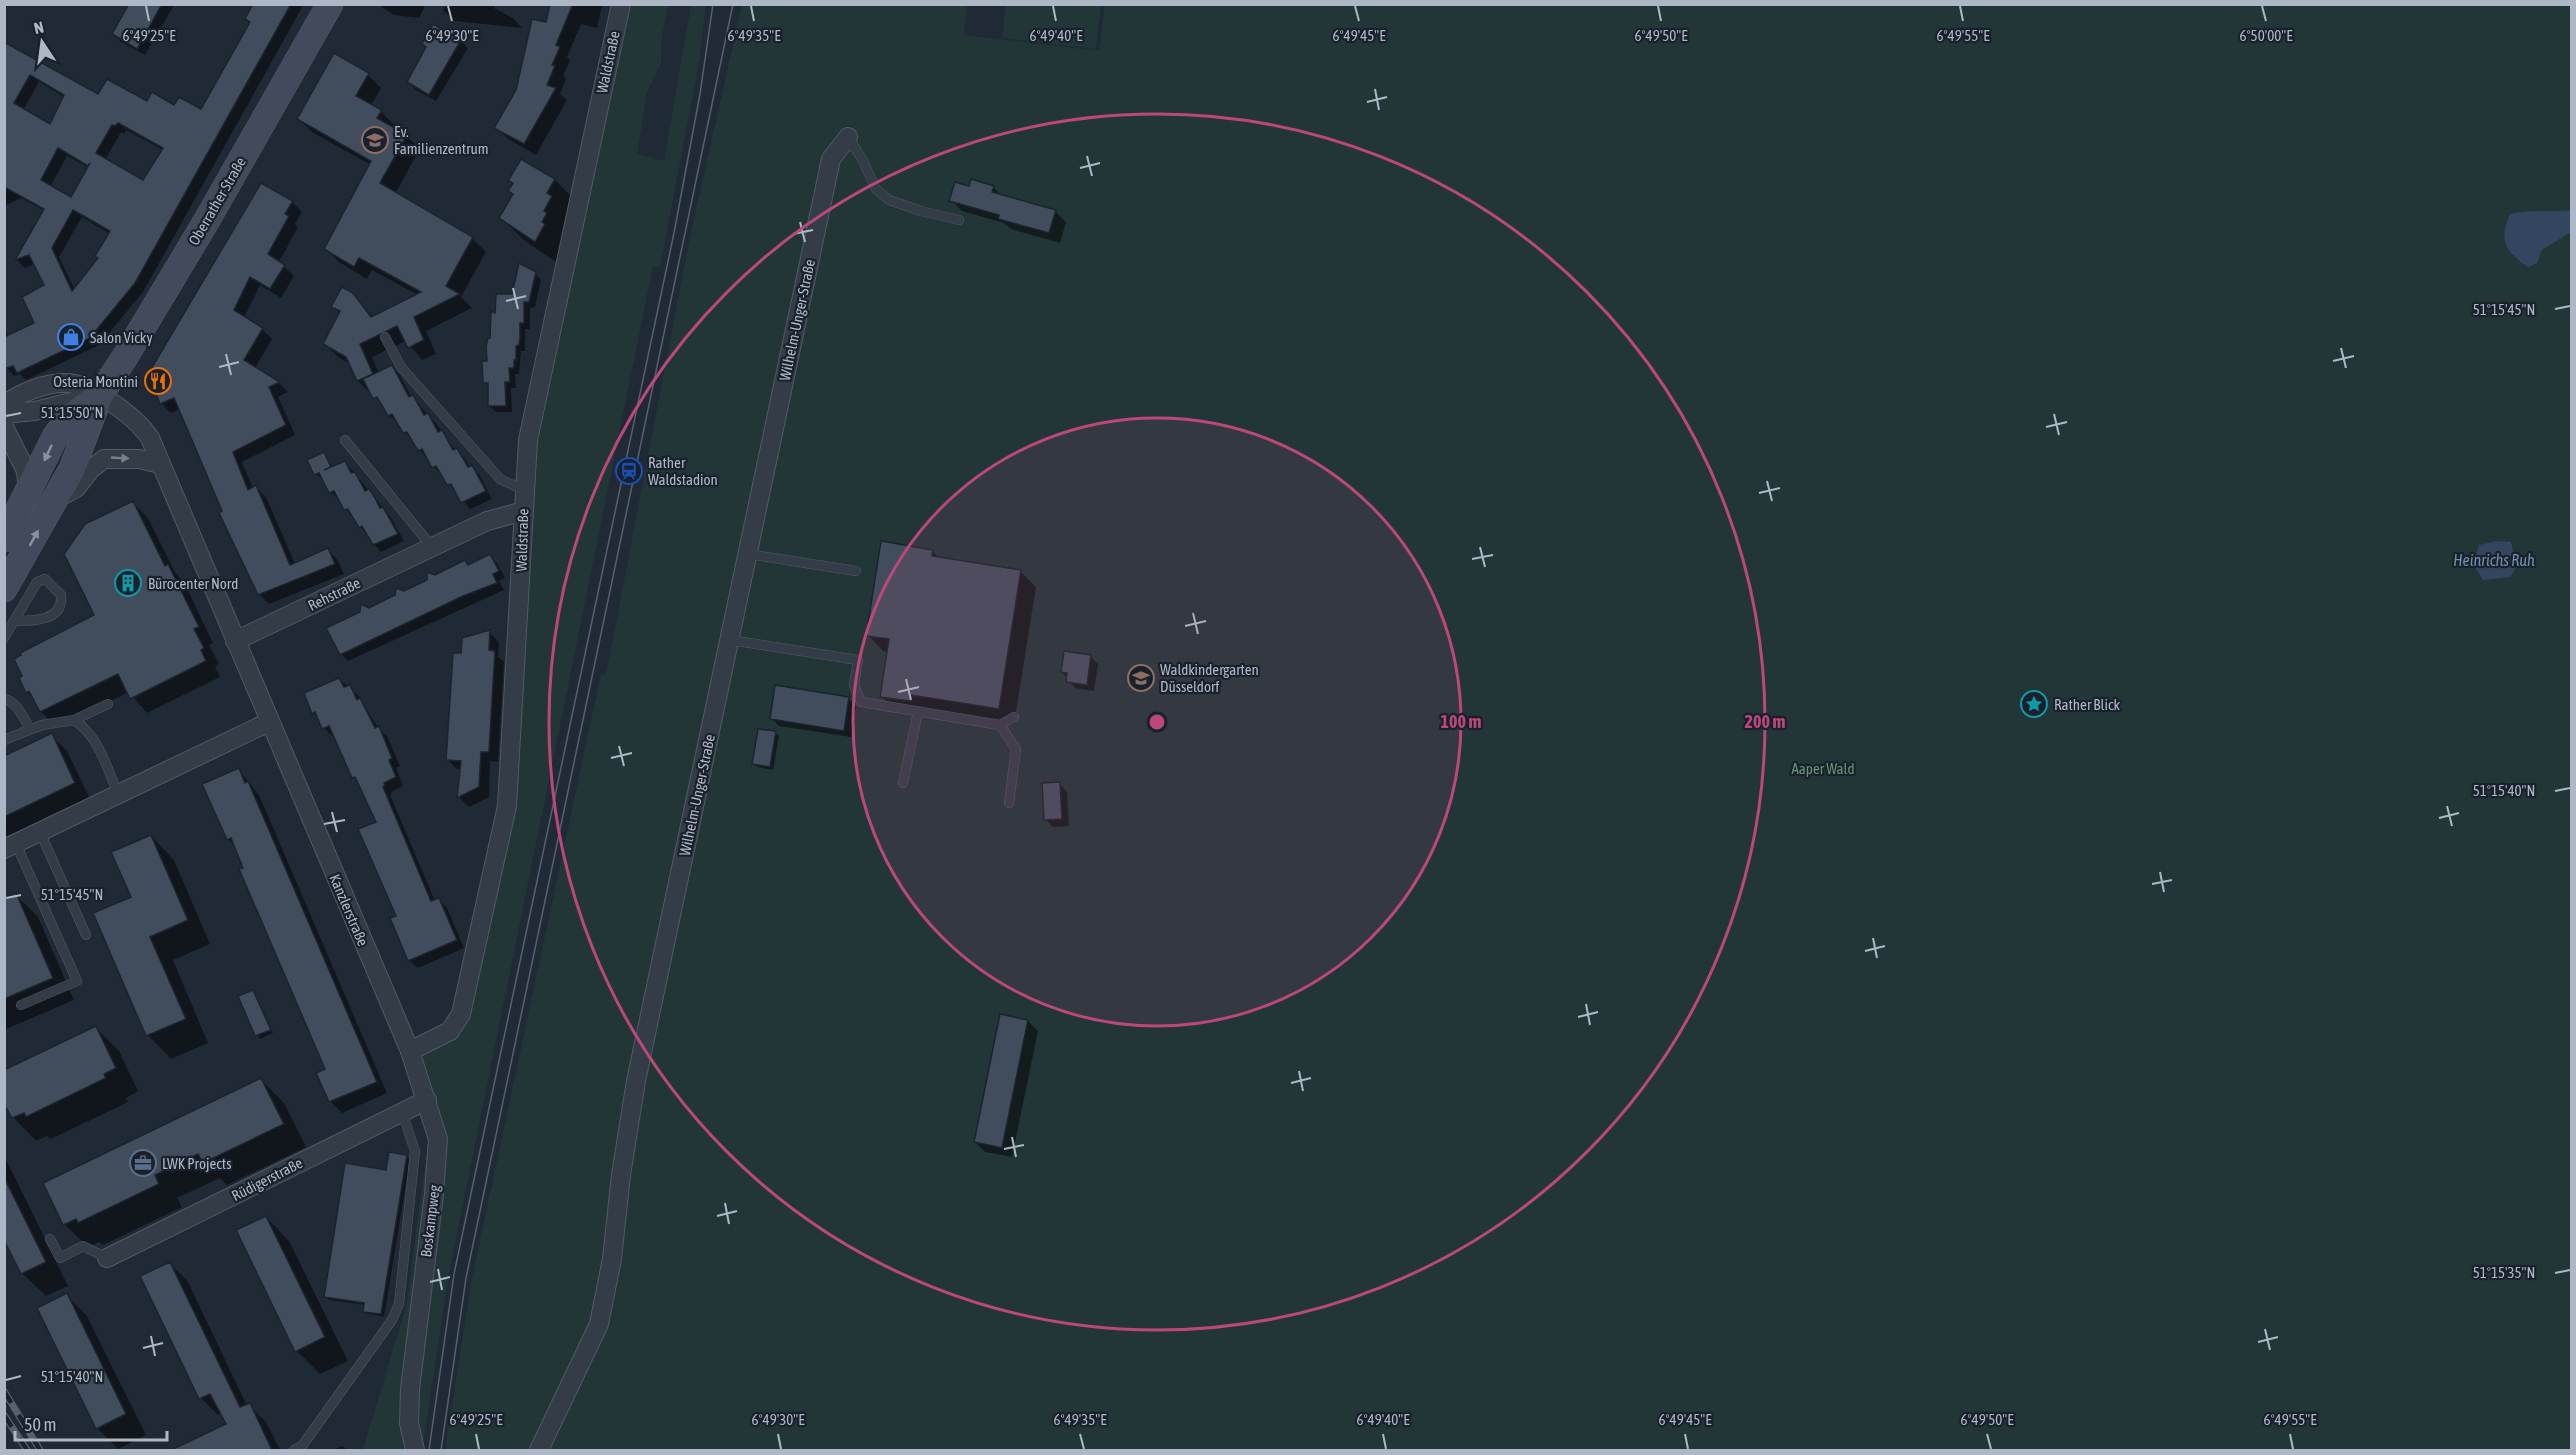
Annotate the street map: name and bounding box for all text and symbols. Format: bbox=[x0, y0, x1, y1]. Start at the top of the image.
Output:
north arrow bbox=[12, 12, 72, 72]
text: N bbox=[32, 18, 45, 37]
text: 6°49'25"E bbox=[122, 27, 176, 44]
text: 6°49'30"E bbox=[425, 27, 479, 44]
text: 6°49'35"E bbox=[727, 27, 781, 44]
text: 6°49'40"E bbox=[1029, 27, 1083, 44]
text: 6°49'45"E bbox=[1332, 27, 1386, 44]
text: 6°49'50"E bbox=[1634, 27, 1688, 44]
text: 6°49'55"E bbox=[1936, 27, 1990, 44]
text: 6°50'00"E bbox=[2239, 27, 2293, 44]
street label: Waldstraße bbox=[593, 29, 623, 95]
place label: Ev. Familienzentrum bbox=[394, 123, 489, 157]
school or university icon: Ev. Familienzentrum bbox=[360, 125, 390, 155]
street label: Oberrather Straße bbox=[185, 154, 249, 248]
street label: Wilhelm-Unger-Straße bbox=[776, 258, 818, 382]
text: 51°15'45"N bbox=[2473, 301, 2535, 318]
shop icon: Salon Vicky bbox=[56, 322, 86, 352]
place label: Salon Vicky bbox=[90, 329, 153, 346]
restaurant icon: Osteria Montini bbox=[143, 366, 173, 396]
place label: Osteria Montini bbox=[53, 373, 138, 390]
text: 51°15'50"N bbox=[41, 404, 103, 421]
one-way arrow bbox=[43, 445, 52, 462]
one-way arrow bbox=[111, 454, 130, 463]
place label: Rather Waldstadion bbox=[648, 454, 718, 488]
station icon: Rather Waldstadion bbox=[614, 456, 644, 486]
street label: Waldstraße bbox=[512, 508, 532, 572]
one-way arrow bbox=[29, 530, 39, 547]
water label: Heinrichs Ruh bbox=[2453, 551, 2535, 569]
building icon: Bürocenter Nord bbox=[113, 568, 143, 598]
street label: Rehstraße bbox=[305, 574, 363, 614]
place label: Bürocenter Nord bbox=[148, 575, 238, 592]
place label: Waldkindergarten Düsseldorf bbox=[1160, 661, 1259, 695]
school or university icon: Waldkindergarten Düsseldorf bbox=[1126, 663, 1156, 693]
place icon: Rather Blick bbox=[2019, 689, 2049, 719]
place label: Rather Blick bbox=[2054, 696, 2120, 713]
text: 100 m bbox=[1441, 711, 1481, 732]
text: 200 m bbox=[1745, 711, 1785, 732]
centre of rings bbox=[1147, 712, 1167, 732]
street label: Wilhelm-Unger-Straße bbox=[676, 733, 718, 857]
park label: Aaper Wald bbox=[1791, 760, 1855, 777]
text: 51°15'40"N bbox=[2473, 782, 2535, 799]
street label: Kanzlerstraße bbox=[326, 872, 372, 949]
text: 51°15'45"N bbox=[41, 886, 103, 903]
office icon: LWK Projects bbox=[128, 1148, 158, 1178]
street label: Rüdigerstraße bbox=[229, 1154, 305, 1204]
place label: LWK Projects bbox=[162, 1155, 231, 1172]
street label: Boskampweg bbox=[417, 1183, 443, 1258]
text: 51°15'35"N bbox=[2473, 1264, 2535, 1281]
text: 51°15'40"N bbox=[41, 1368, 103, 1385]
scale bar bbox=[15, 1404, 166, 1442]
text: 6°49'25"E bbox=[449, 1411, 503, 1428]
text: 6°49'30"E bbox=[751, 1411, 805, 1428]
text: 6°49'35"E bbox=[1053, 1411, 1107, 1428]
text: 6°49'40"E bbox=[1356, 1411, 1410, 1428]
text: 6°49'45"E bbox=[1658, 1411, 1712, 1428]
text: 6°49'50"E bbox=[1960, 1411, 2014, 1428]
text: 6°49'55"E bbox=[2263, 1411, 2317, 1428]
text: 50 m bbox=[24, 1414, 56, 1435]

